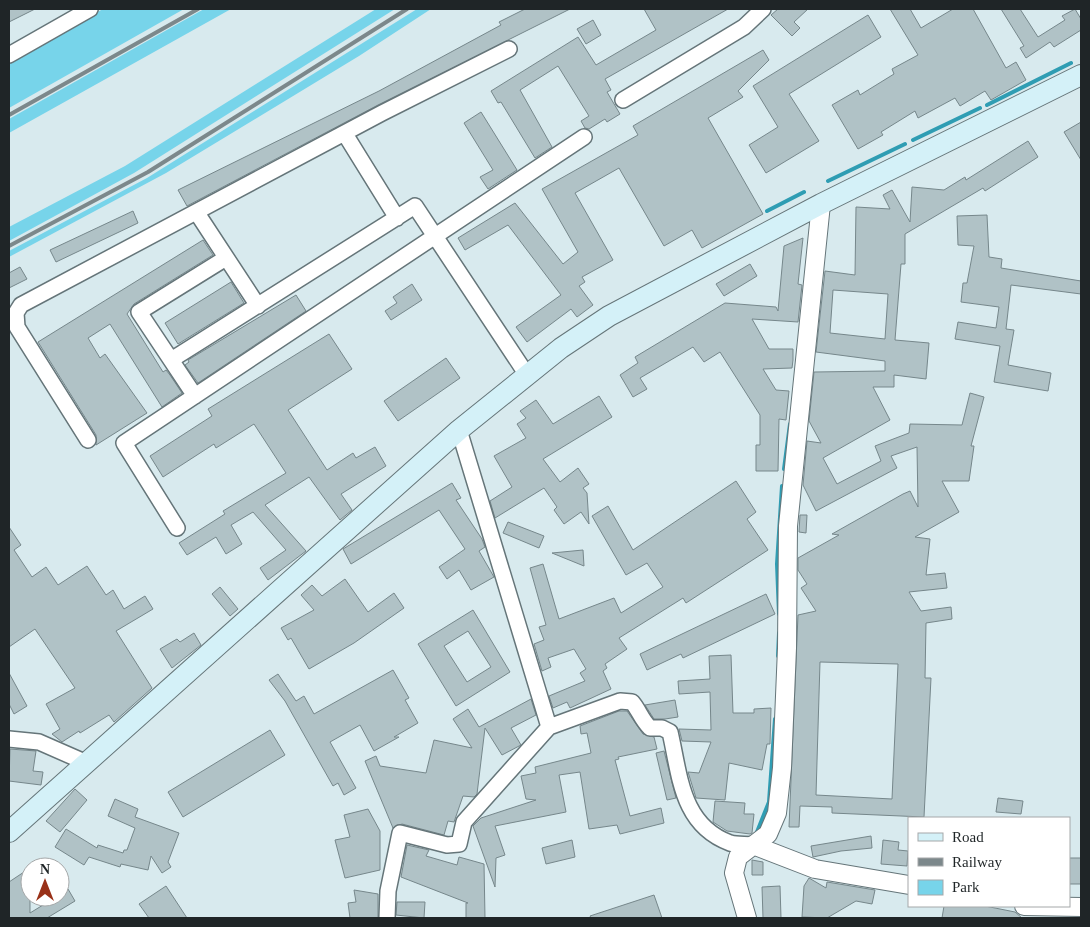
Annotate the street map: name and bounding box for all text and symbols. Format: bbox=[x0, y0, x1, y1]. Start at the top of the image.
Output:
legend bbox=[908, 817, 1070, 907]
text: Road bbox=[952, 829, 984, 845]
text: Railway bbox=[952, 854, 1002, 870]
north arrow bbox=[20, 857, 70, 907]
text: N bbox=[40, 862, 50, 877]
text: Park bbox=[952, 879, 980, 895]

